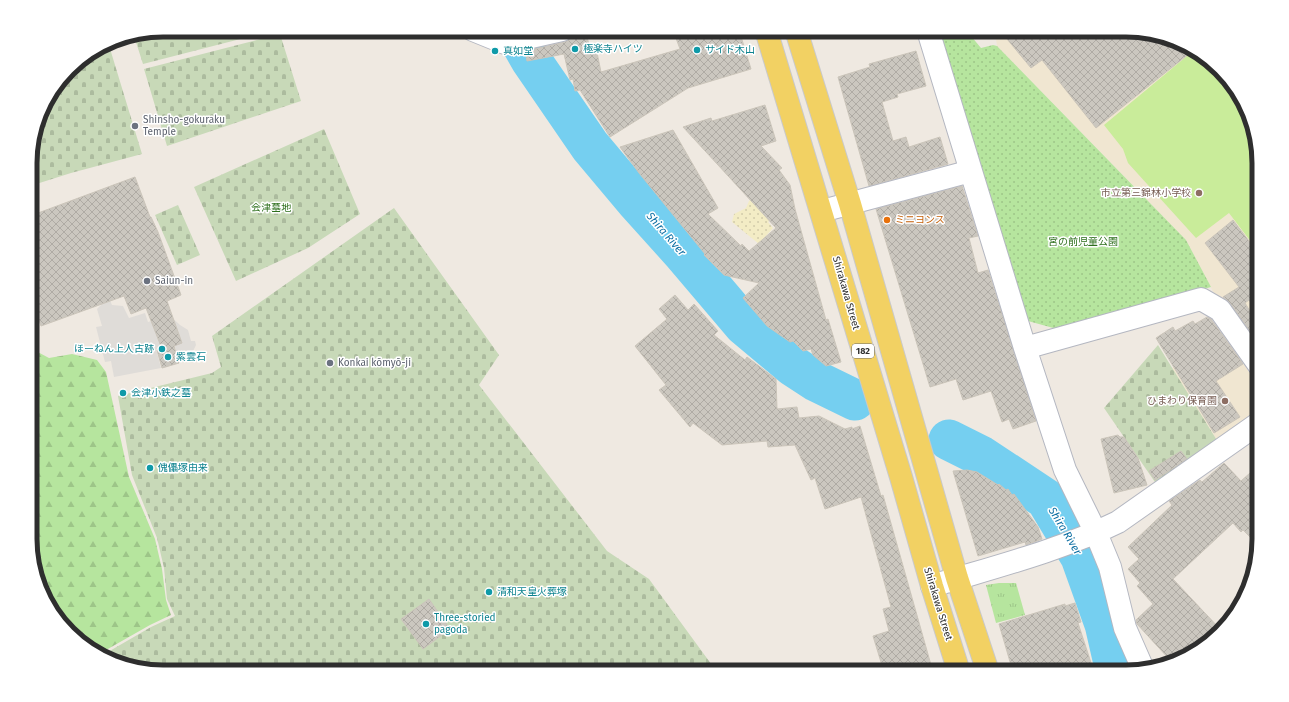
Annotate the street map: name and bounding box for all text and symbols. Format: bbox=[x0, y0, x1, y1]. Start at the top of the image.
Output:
place label: 極楽寺ハイツ bbox=[583, 43, 643, 55]
marker: 極楽寺ハイツ bbox=[570, 44, 580, 54]
place label: サイド木山 bbox=[705, 44, 755, 56]
place label: 真如堂 bbox=[503, 45, 533, 57]
marker: サイド木山 bbox=[692, 45, 702, 55]
marker: 真如堂 bbox=[490, 46, 500, 56]
place label: Shinsho-gokuraku Temple bbox=[143, 114, 225, 138]
marker: Shinsho-gokuraku Temple bbox=[130, 121, 140, 131]
place label: 市立第三錦林小学校 bbox=[1101, 187, 1191, 199]
marker: 市立第三錦林小学校 bbox=[1194, 188, 1204, 198]
park label: 会津墓地 bbox=[251, 202, 292, 214]
water label: Shira River bbox=[643, 209, 689, 259]
place label: ミニヨンス bbox=[895, 214, 945, 226]
marker: ミニヨンス bbox=[882, 215, 892, 225]
park label: 宮の前児童公園 bbox=[1048, 236, 1118, 248]
street label: Shirakawa Street bbox=[830, 255, 862, 331]
place label: Saiun-in bbox=[155, 275, 193, 287]
marker: Saiun-in bbox=[142, 276, 152, 286]
place label: ほーねん上人古跡 bbox=[74, 343, 154, 355]
marker: ほーねん上人古跡 bbox=[157, 344, 167, 354]
road number: 182 bbox=[852, 344, 874, 358]
place label: 紫雲石 bbox=[176, 351, 206, 363]
marker: 紫雲石 bbox=[163, 352, 173, 362]
place label: Konkai kōmyō-ji bbox=[338, 357, 411, 369]
marker: Konkai kōmyō-ji bbox=[325, 358, 335, 368]
place label: 会津小鉄之墓 bbox=[131, 387, 191, 399]
marker: 会津小鉄之墓 bbox=[118, 388, 128, 398]
place label: ひまわり保育園 bbox=[1147, 395, 1217, 407]
marker: ひまわり保育園 bbox=[1220, 396, 1230, 406]
place label: 傀儡塚由来 bbox=[157, 462, 208, 474]
marker: 傀儡塚由来 bbox=[145, 463, 155, 473]
water label: Shira River bbox=[1045, 504, 1085, 558]
street label: Shirakawa Street bbox=[921, 566, 955, 642]
place label: 清和天皇火葬塚 bbox=[497, 586, 567, 598]
marker: 清和天皇火葬塚 bbox=[484, 587, 494, 597]
place label: Three-storied pagoda bbox=[434, 612, 496, 636]
marker: Three-storied pagoda bbox=[421, 619, 431, 629]

